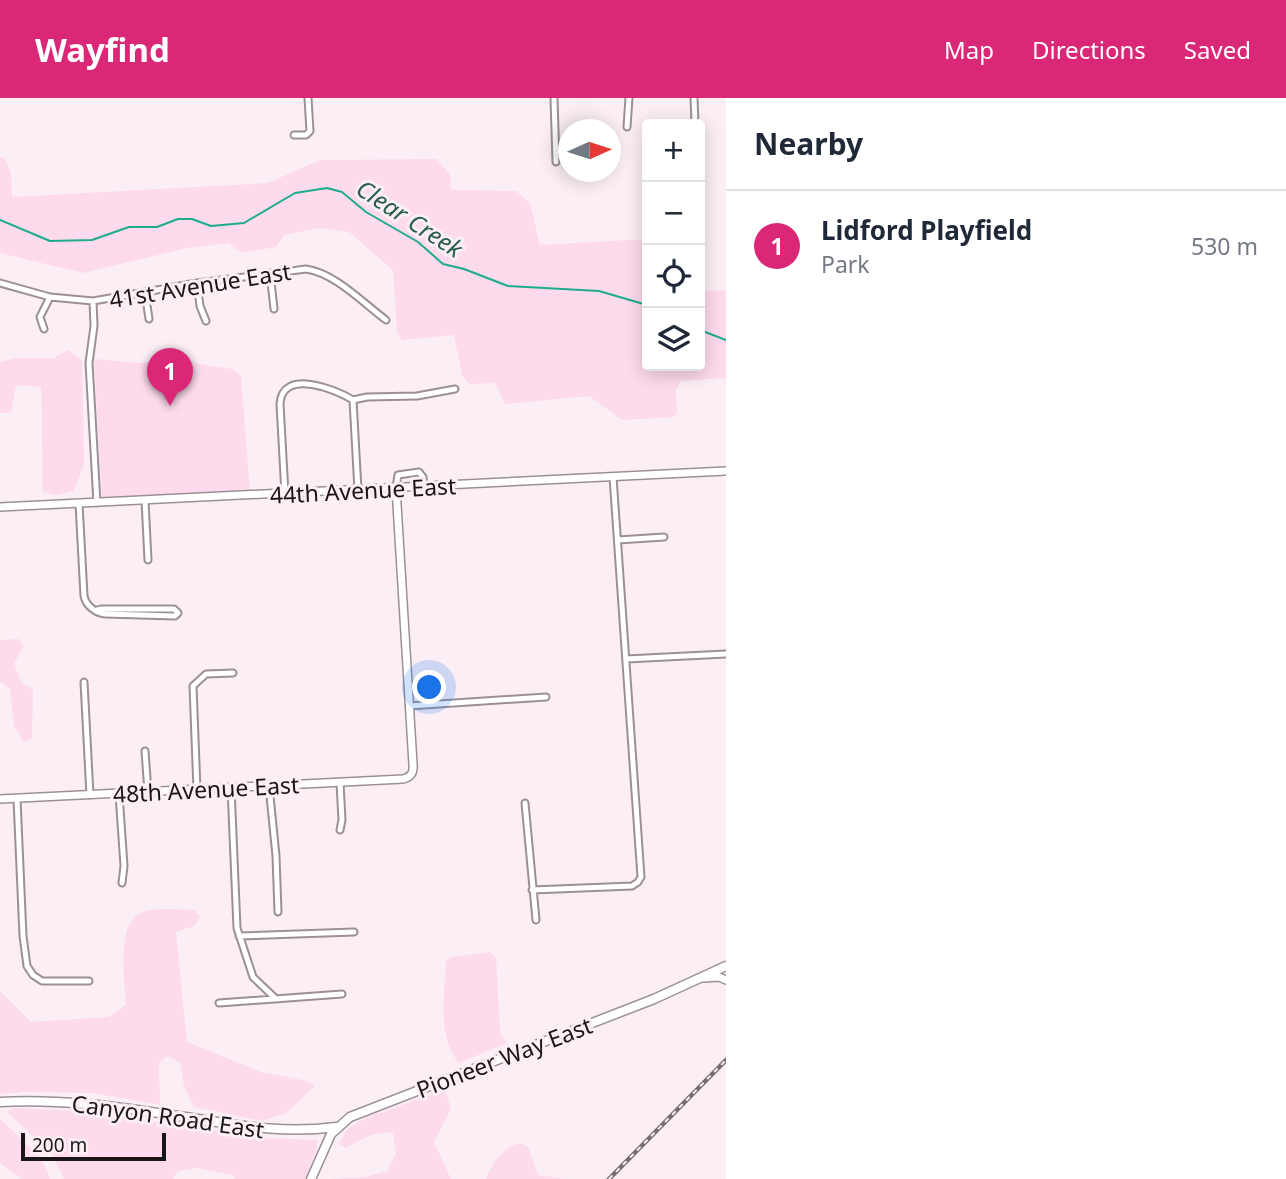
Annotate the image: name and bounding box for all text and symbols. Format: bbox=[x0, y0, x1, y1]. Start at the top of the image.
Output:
text: Wayfind bbox=[35, 27, 170, 72]
text: Map bbox=[944, 33, 994, 66]
text: Directions bbox=[1032, 33, 1146, 66]
text: Saved bbox=[1184, 33, 1251, 66]
north arrow bbox=[558, 119, 621, 182]
map controls bbox=[642, 119, 705, 371]
button: + bbox=[642, 119, 705, 182]
text: Nearby bbox=[754, 123, 863, 164]
water label: Clear Creek bbox=[350, 171, 471, 265]
button: − bbox=[642, 182, 705, 245]
text: Lidford Playfield bbox=[821, 212, 1032, 248]
text: 1 bbox=[770, 230, 784, 262]
text: 530 m bbox=[1191, 230, 1258, 262]
button: locate bbox=[642, 245, 705, 308]
text: Park bbox=[821, 248, 870, 280]
street label: 41st Avenue East bbox=[107, 255, 293, 315]
button: layers bbox=[642, 308, 705, 371]
pin: 1 bbox=[147, 348, 193, 406]
street label: 44th Avenue East bbox=[269, 469, 457, 511]
your location bbox=[412, 670, 446, 704]
street label: 48th Avenue East bbox=[112, 768, 300, 810]
street label: Pioneer Way East bbox=[411, 1009, 597, 1105]
street label: Canyon Road East bbox=[70, 1087, 266, 1145]
scale bar bbox=[21, 1130, 166, 1162]
text: 200 m bbox=[32, 1132, 87, 1158]

